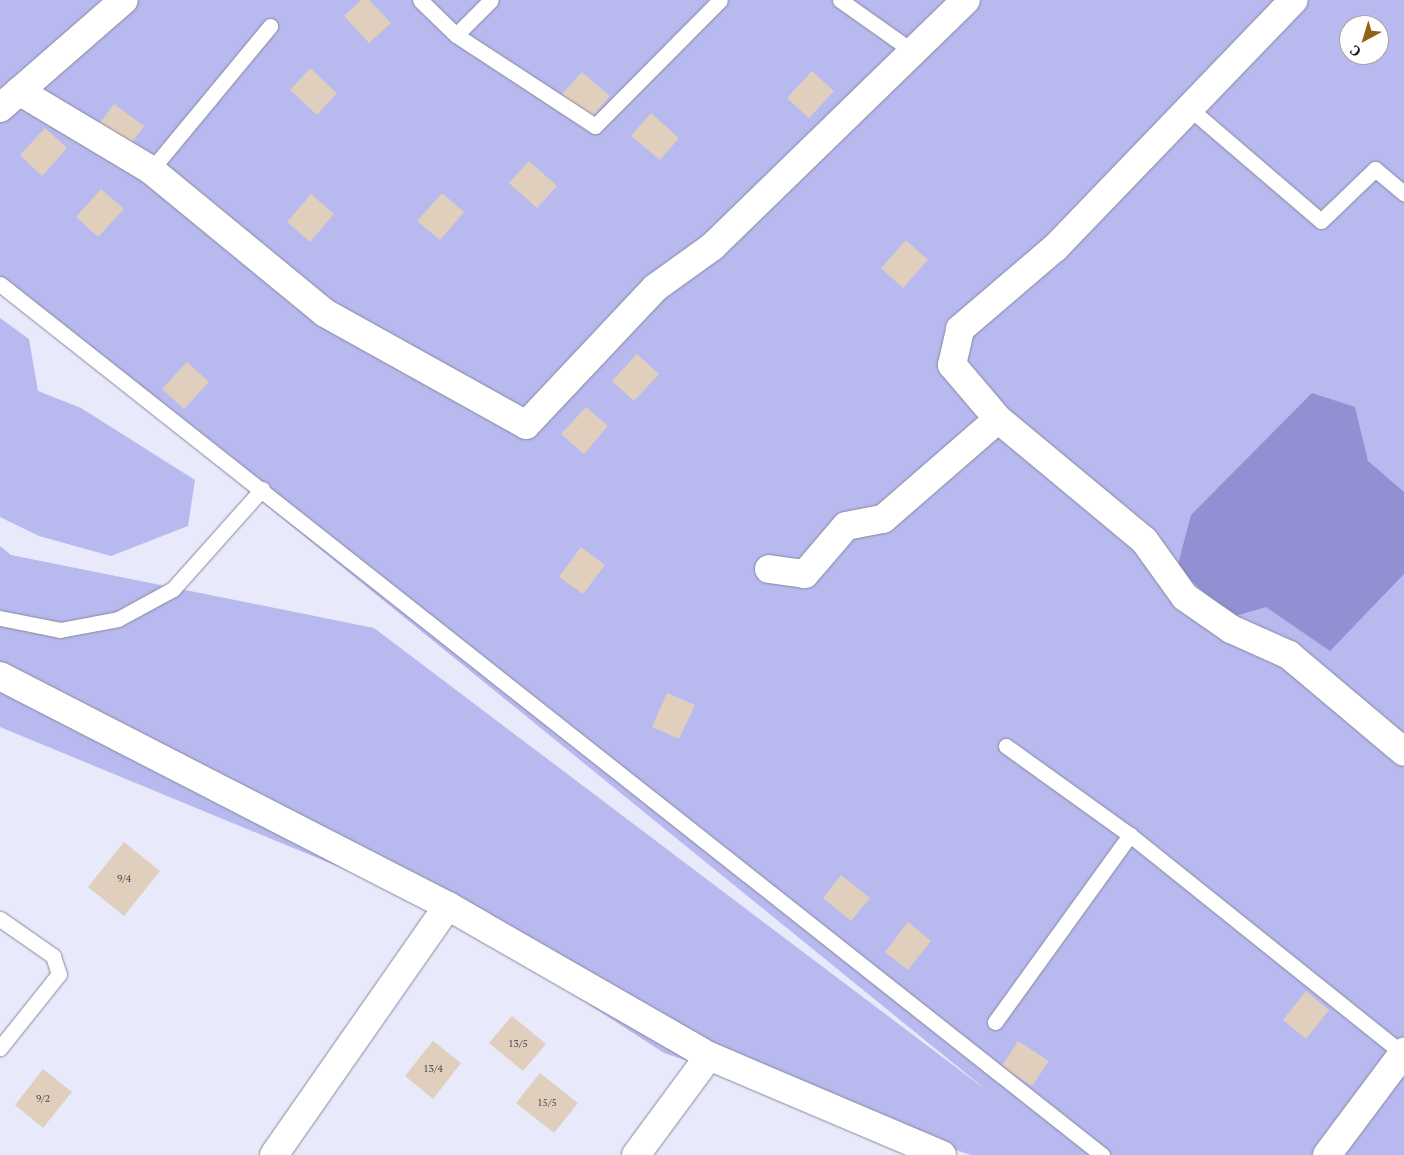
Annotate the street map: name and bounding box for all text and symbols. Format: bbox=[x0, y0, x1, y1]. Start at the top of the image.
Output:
north arrow bbox=[1339, 15, 1389, 65]
text: С bbox=[1345, 41, 1364, 62]
house number: 9/4 bbox=[117, 873, 131, 885]
house number: 13/5 bbox=[508, 1038, 528, 1050]
house number: 13/4 bbox=[423, 1063, 443, 1075]
house number: 9/2 bbox=[36, 1093, 50, 1105]
house number: 15/5 bbox=[537, 1097, 557, 1109]

